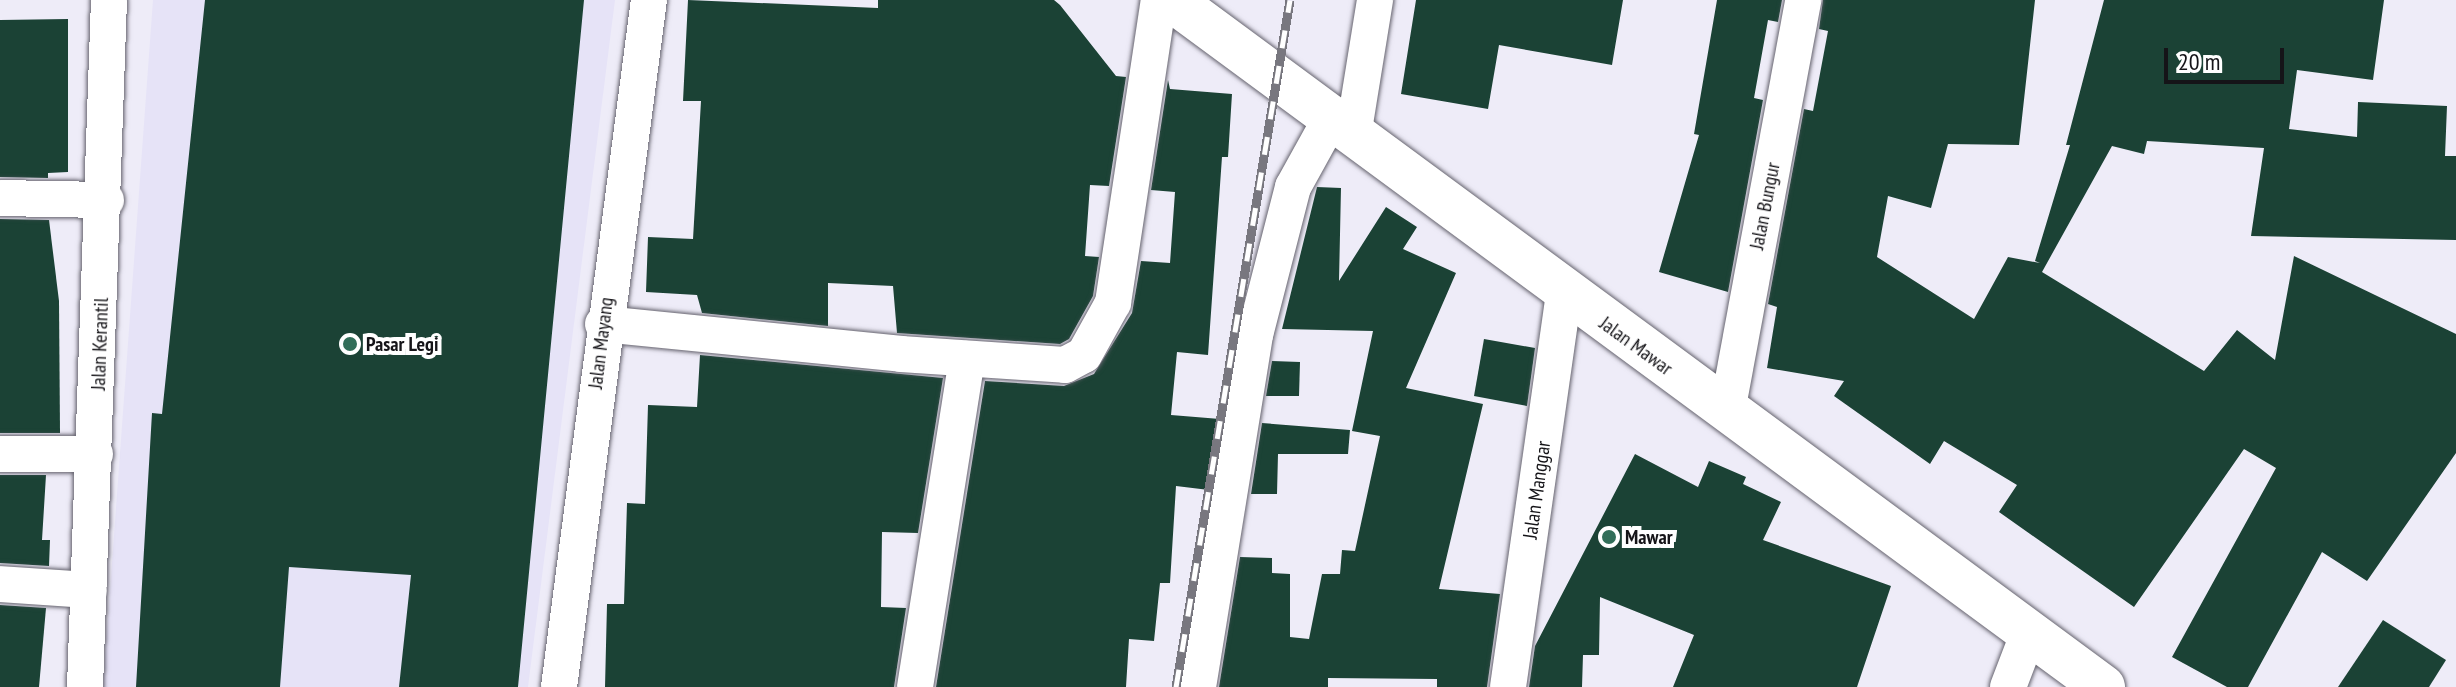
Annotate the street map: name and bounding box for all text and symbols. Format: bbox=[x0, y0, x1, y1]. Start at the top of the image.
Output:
scale bar bbox=[2168, 32, 2288, 82]
text: 20 m bbox=[2178, 46, 2220, 77]
street label: Jalan Bungur bbox=[1745, 160, 1785, 252]
street label: Jalan Mayang bbox=[583, 296, 619, 390]
street label: Jalan Kerantil bbox=[86, 297, 114, 391]
street label: Jalan Mawar bbox=[1595, 311, 1677, 381]
place label: Pasar Legi bbox=[366, 332, 438, 356]
marker: Pasar Legi bbox=[341, 335, 359, 353]
street label: Jalan Manggar bbox=[1518, 439, 1556, 541]
place label: Mawar bbox=[1625, 525, 1673, 549]
marker: Mawar bbox=[1600, 528, 1618, 546]

